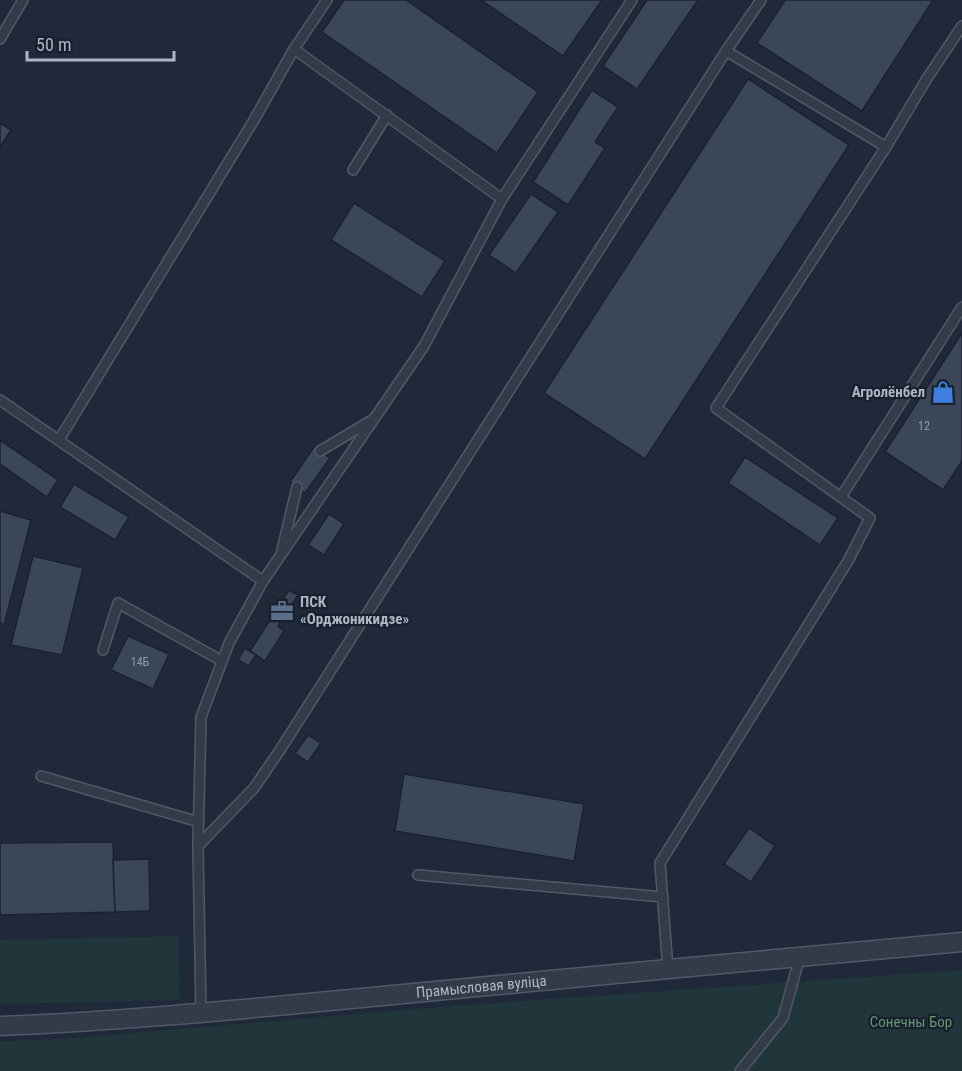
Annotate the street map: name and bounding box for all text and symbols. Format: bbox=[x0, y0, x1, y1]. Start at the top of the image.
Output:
scale bar bbox=[27, 24, 174, 62]
text: 50 m bbox=[36, 34, 71, 55]
shop icon: Агролёнбел bbox=[930, 379, 956, 405]
place label: Агролёнбел bbox=[852, 383, 925, 401]
house number: 12 bbox=[918, 419, 930, 433]
place label: ПСК «Орджоникидзе» bbox=[300, 593, 409, 628]
office icon: ПСК «Орджоникидзе» bbox=[269, 598, 295, 624]
house number: 14Б bbox=[131, 655, 150, 669]
street label: Прамысловая вуліца bbox=[415, 972, 547, 1002]
park label: Сонечны Бор bbox=[870, 1013, 952, 1031]

